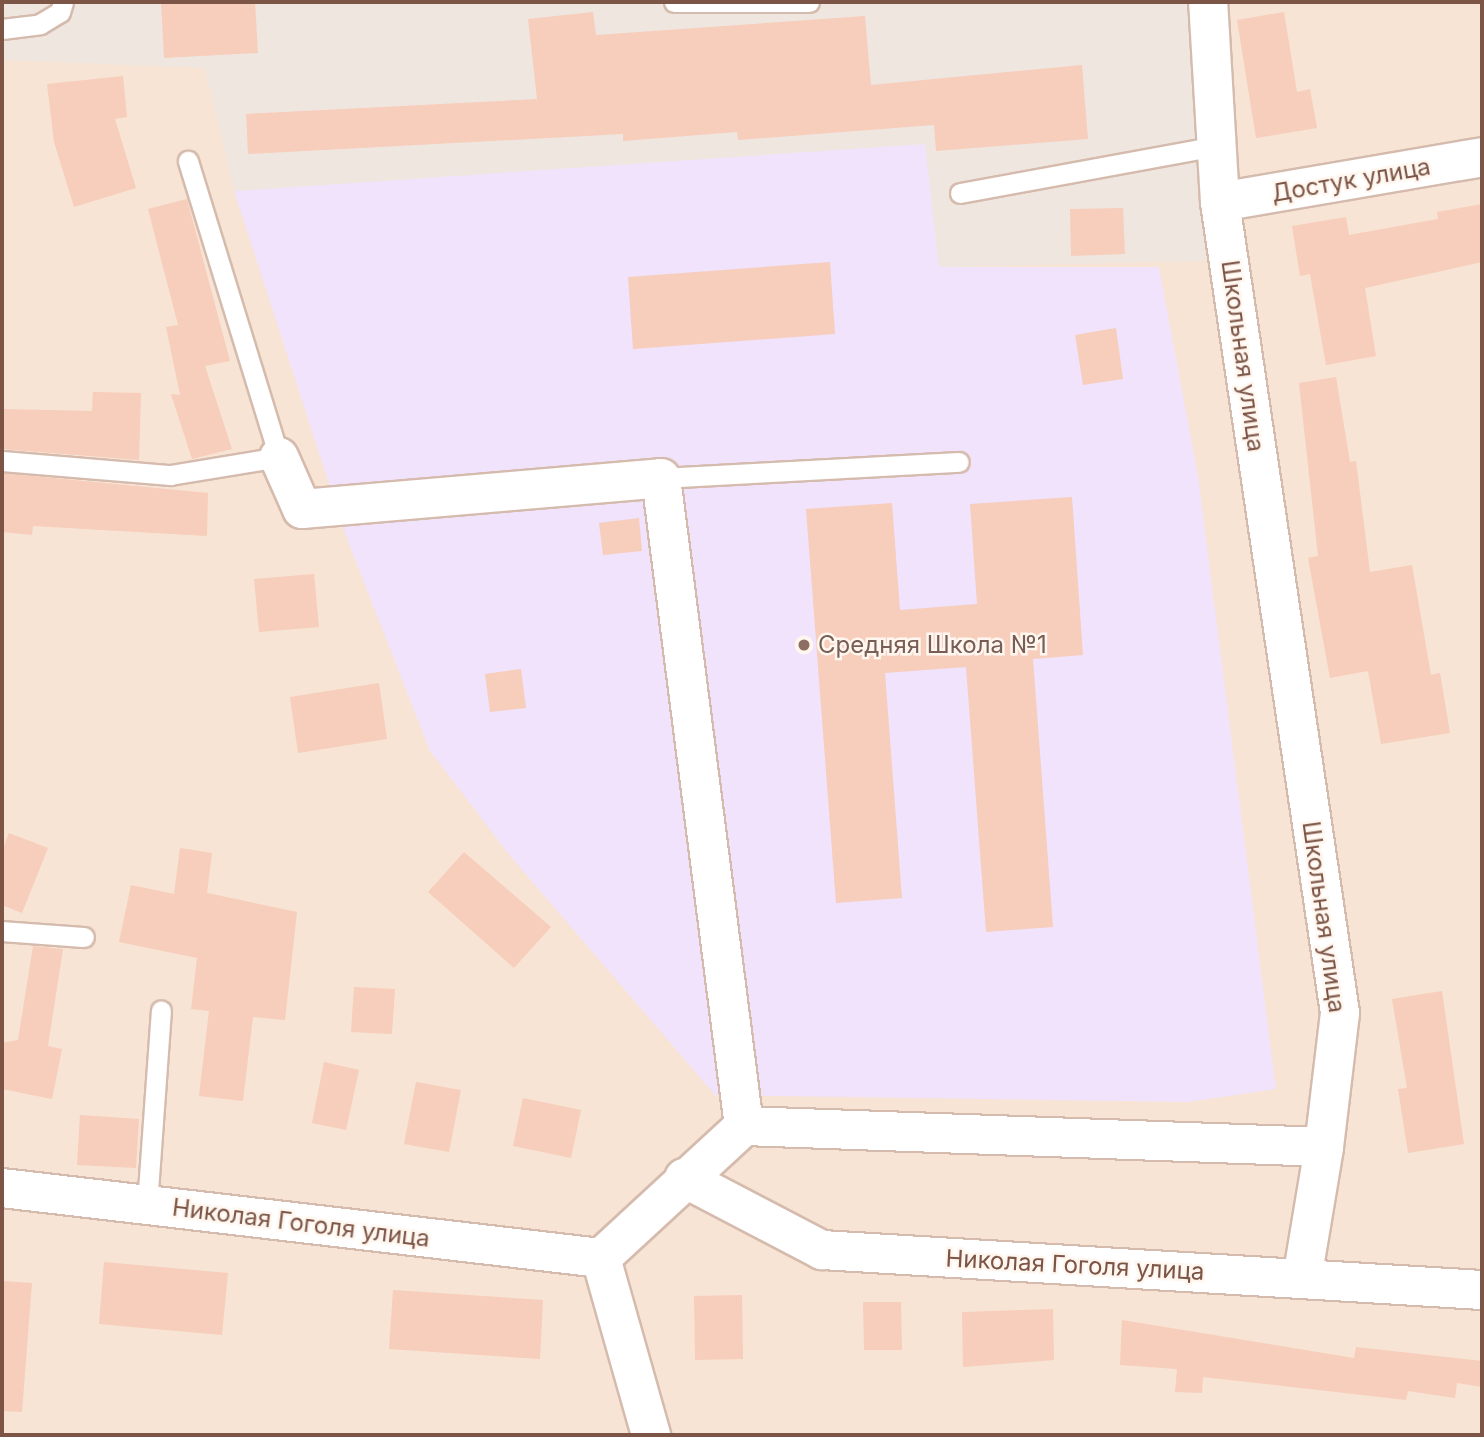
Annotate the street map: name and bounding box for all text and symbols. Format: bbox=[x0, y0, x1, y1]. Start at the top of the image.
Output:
street label: Достук улица bbox=[1269, 152, 1433, 208]
street label: Школьная улица bbox=[1215, 258, 1271, 454]
place label: Средняя Школа №1 bbox=[818, 631, 1047, 659]
marker: Средняя Школа №1 bbox=[796, 637, 812, 653]
street label: Школьная улица bbox=[1296, 819, 1352, 1015]
street label: Николая Гоголя улица bbox=[171, 1193, 431, 1253]
street label: Николая Гоголя улица bbox=[945, 1244, 1205, 1286]

